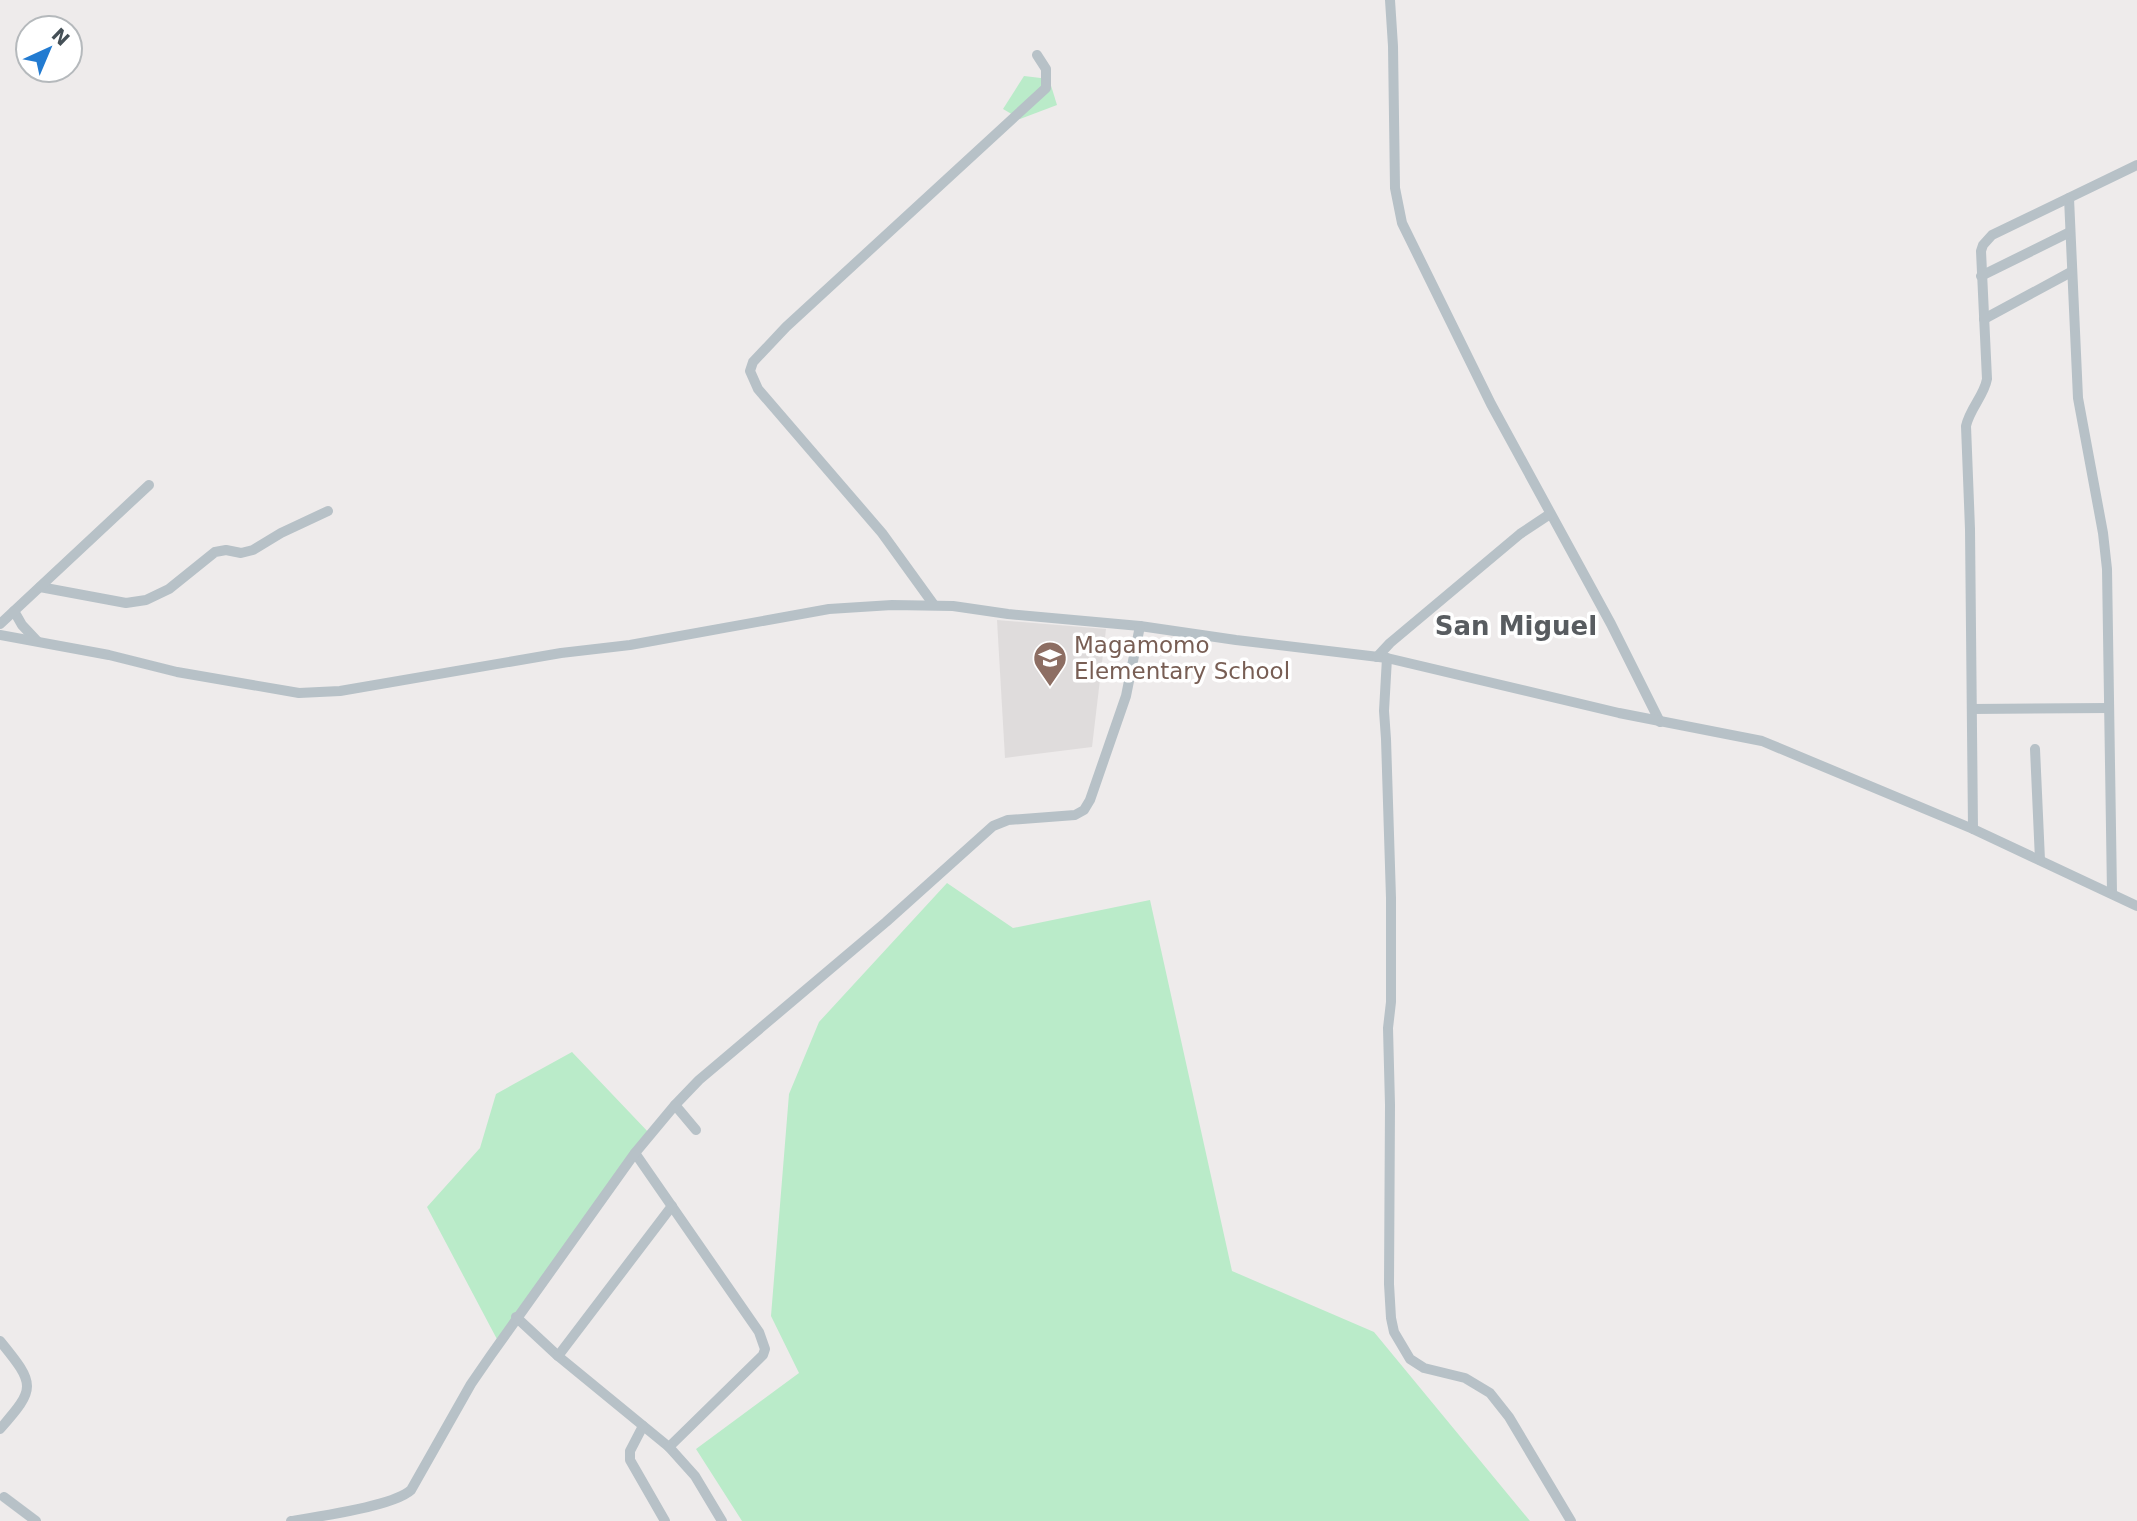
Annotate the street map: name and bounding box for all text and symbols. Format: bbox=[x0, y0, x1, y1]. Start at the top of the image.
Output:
north arrow bbox=[14, 14, 84, 84]
text: N bbox=[47, 23, 74, 50]
district label: San Miguel bbox=[1435, 611, 1597, 641]
place label: Magamomo Elementary School bbox=[1074, 632, 1290, 684]
school or university icon: Magamomo Elementary School bbox=[1031, 639, 1069, 688]

